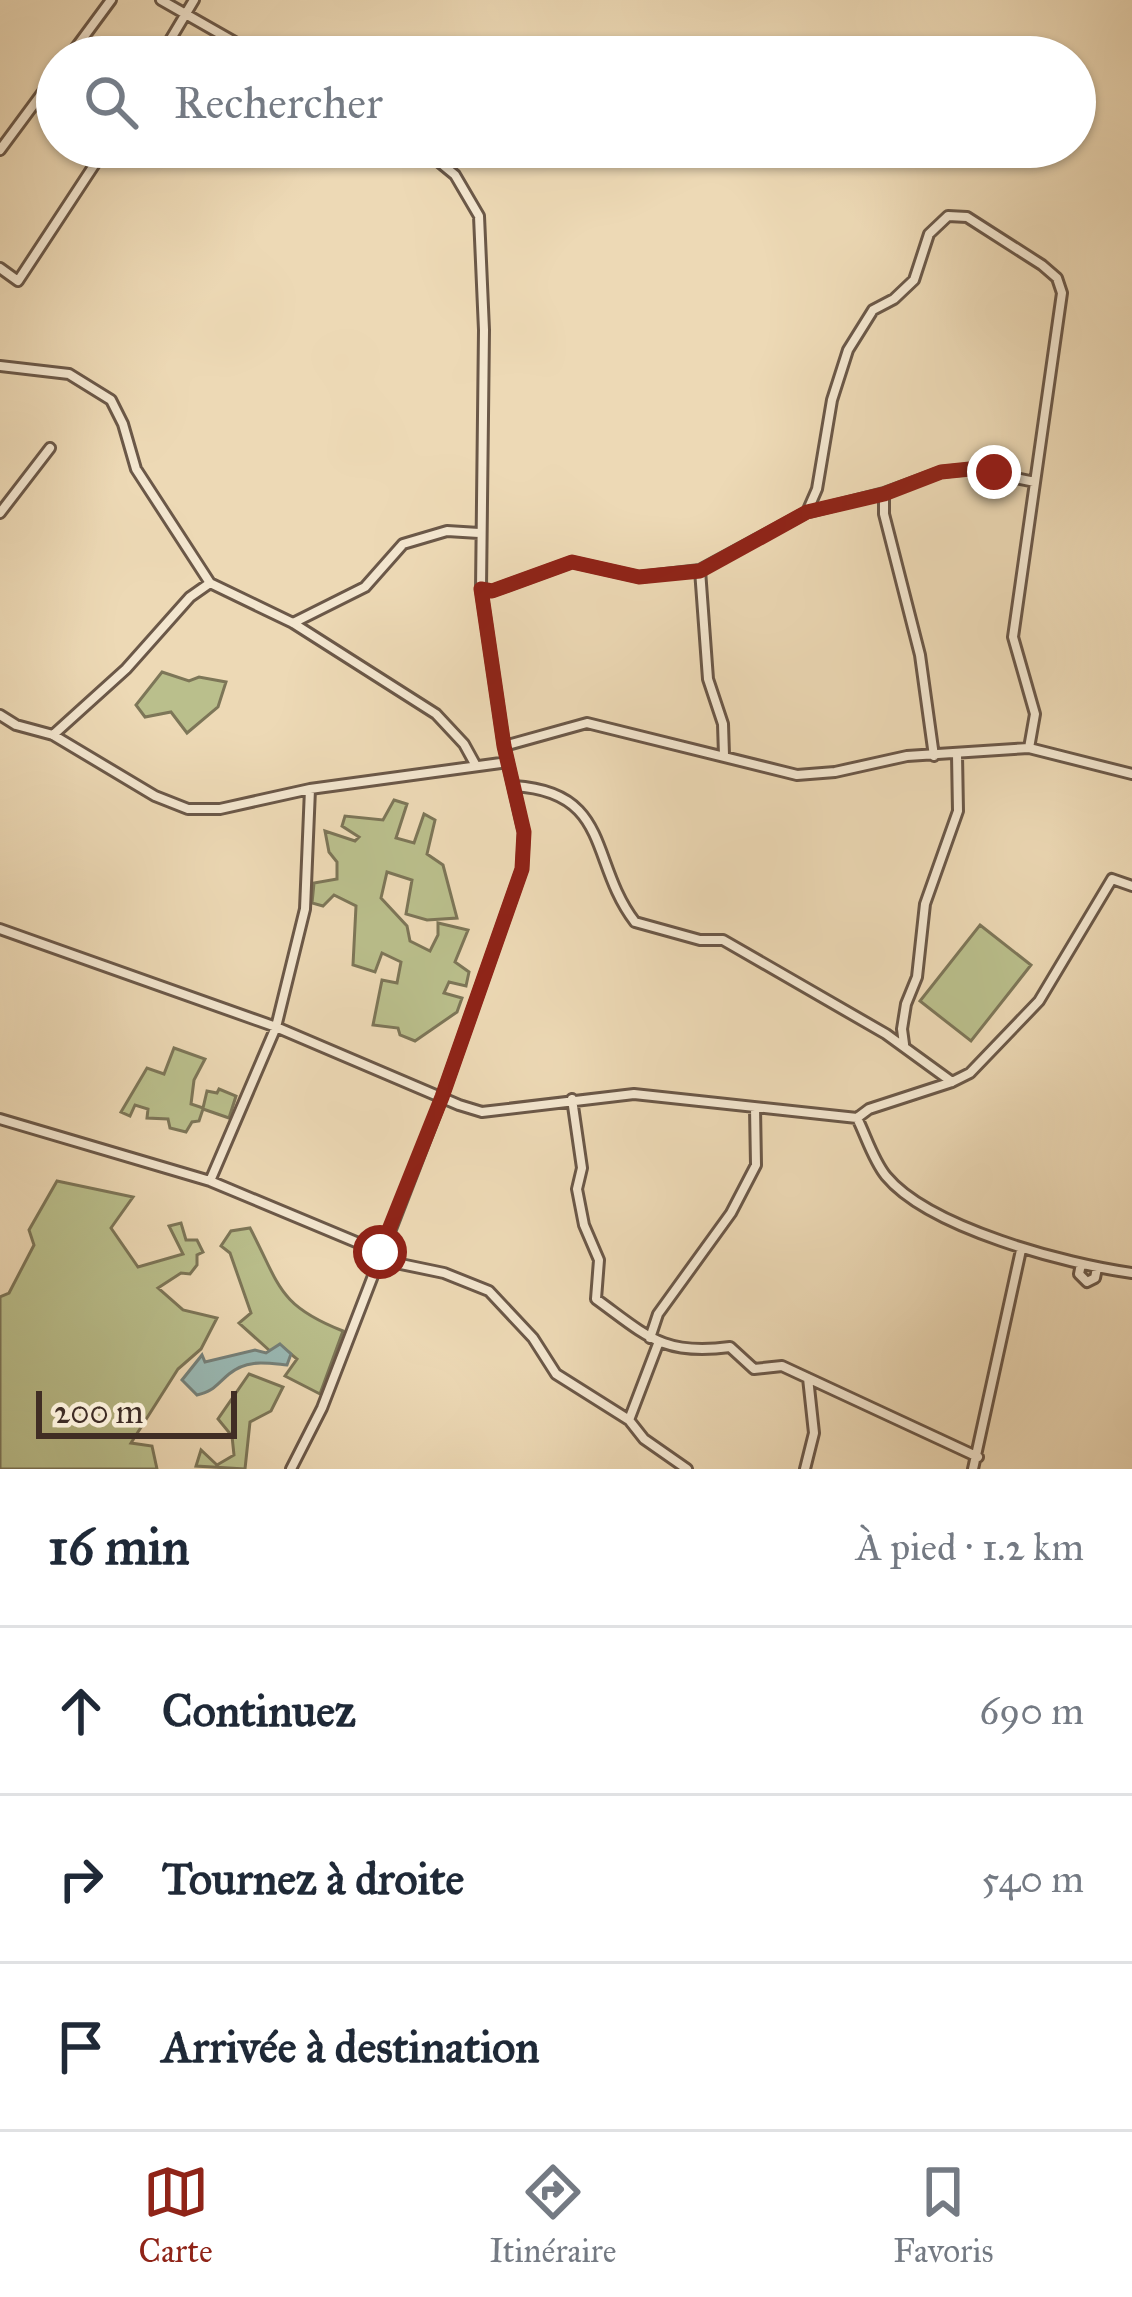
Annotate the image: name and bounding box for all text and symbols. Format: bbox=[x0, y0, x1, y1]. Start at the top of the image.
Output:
search box bbox=[36, 36, 1096, 168]
icon: search bbox=[78, 69, 144, 135]
text: Rechercher bbox=[174, 75, 383, 130]
route end bbox=[967, 445, 1021, 499]
route start bbox=[353, 1225, 407, 1279]
scale bar bbox=[36, 1385, 237, 1438]
text: 200 m bbox=[54, 1392, 144, 1432]
text: 16 min bbox=[48, 1516, 190, 1578]
text: À pied · 1.2 km bbox=[856, 1523, 1084, 1571]
icon: ahead bbox=[48, 1678, 114, 1744]
text: Continuez bbox=[162, 1683, 356, 1738]
text: 690 m bbox=[979, 1687, 1084, 1735]
icon: right bbox=[48, 1846, 114, 1912]
text: Tournez à droite bbox=[162, 1851, 464, 1906]
text: 540 m bbox=[981, 1855, 1084, 1903]
icon: arrive bbox=[48, 2014, 114, 2080]
text: Arrivée à destination bbox=[162, 2019, 540, 2074]
tab: Carte bbox=[138, 2159, 213, 2271]
tab: Itinéraire bbox=[489, 2159, 617, 2271]
tab: Favoris bbox=[893, 2159, 994, 2271]

